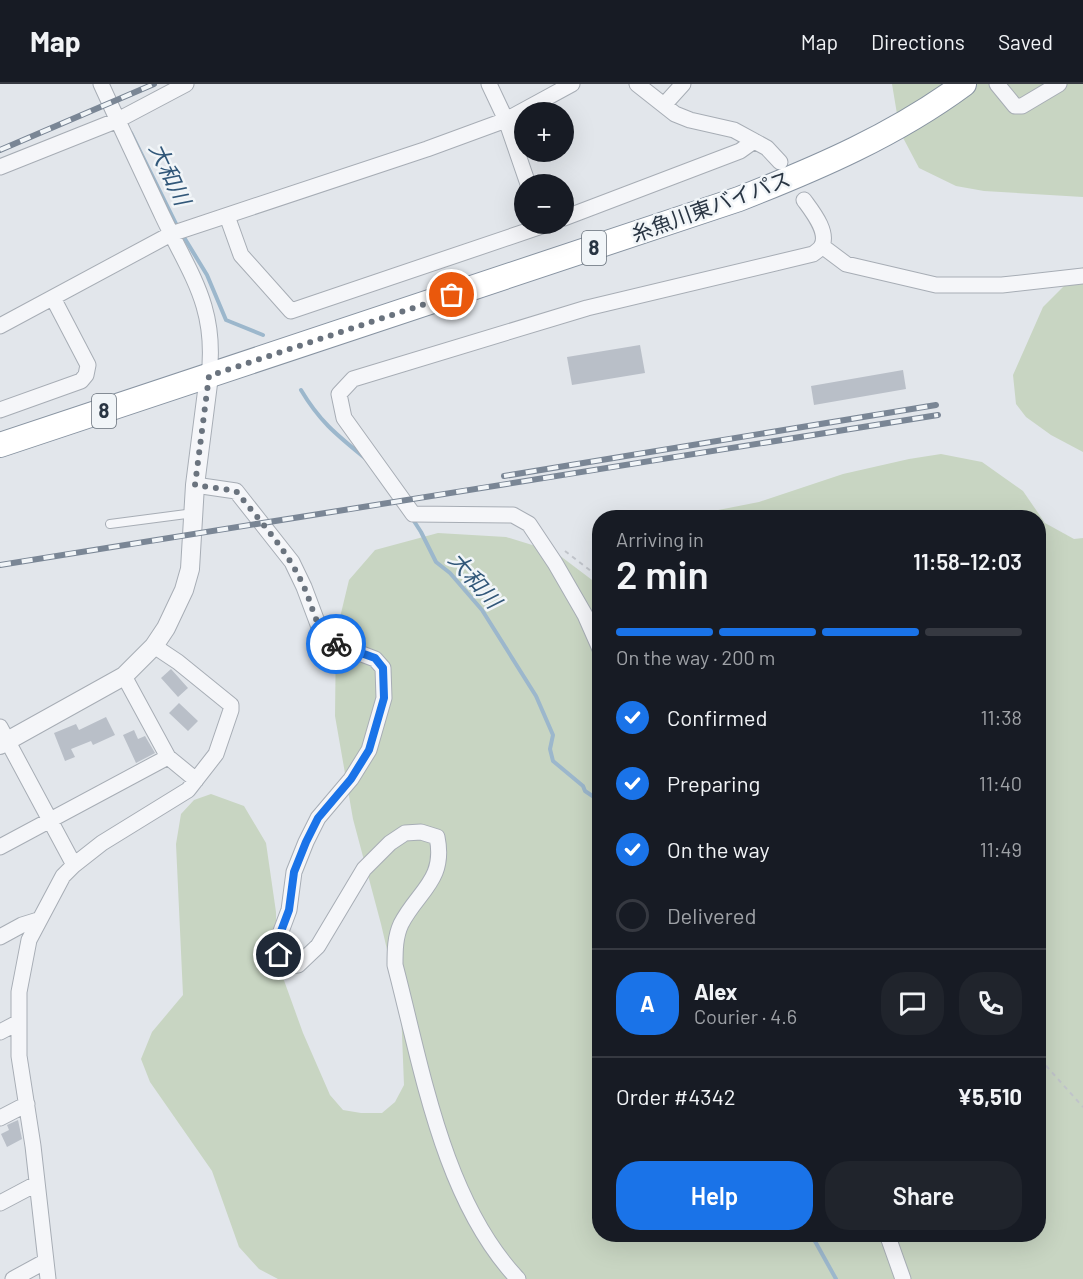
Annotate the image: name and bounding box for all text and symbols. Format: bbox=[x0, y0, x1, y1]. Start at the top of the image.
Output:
text: Map bbox=[30, 24, 81, 58]
text: Map bbox=[801, 29, 838, 54]
text: Directions bbox=[871, 29, 965, 54]
text: Saved bbox=[998, 29, 1053, 54]
map controls bbox=[514, 102, 574, 234]
button: + bbox=[514, 102, 574, 162]
water label: 大和川 bbox=[145, 138, 197, 211]
street label: 糸魚川東バイパス bbox=[627, 165, 794, 246]
button: − bbox=[514, 174, 574, 234]
road number: 8 bbox=[582, 231, 606, 265]
pin bbox=[426, 269, 477, 320]
icon: bag bbox=[435, 278, 468, 311]
road number: 8 bbox=[92, 394, 116, 428]
text: Arriving in bbox=[616, 527, 704, 551]
water label: 大和川 bbox=[444, 546, 509, 614]
text: 11:58–12:03 bbox=[913, 548, 1022, 574]
text: 2 min bbox=[616, 550, 709, 597]
courier bbox=[306, 614, 366, 674]
icon: bike bbox=[320, 628, 353, 661]
text: On the way · 200 m bbox=[616, 645, 775, 669]
icon: check bbox=[616, 701, 649, 734]
text: Confirmed bbox=[667, 704, 767, 730]
text: 11:38 bbox=[980, 705, 1022, 729]
icon: check bbox=[616, 767, 649, 800]
text: Preparing bbox=[667, 770, 760, 796]
text: 11:40 bbox=[979, 771, 1022, 795]
icon: check bbox=[616, 833, 649, 866]
text: On the way bbox=[667, 836, 770, 862]
text: 11:49 bbox=[980, 837, 1022, 861]
text: Delivered bbox=[667, 902, 756, 928]
pin bbox=[253, 929, 304, 980]
icon: home bbox=[262, 938, 295, 971]
button: chat bbox=[881, 972, 944, 1035]
button: phone bbox=[959, 972, 1022, 1035]
text: Alex bbox=[694, 978, 737, 1004]
text: A bbox=[640, 990, 655, 1016]
text: Courier · 4.6 bbox=[694, 1004, 797, 1028]
text: Order #4342 bbox=[616, 1083, 736, 1109]
text: ¥5,510 bbox=[957, 1083, 1022, 1109]
button: Help bbox=[616, 1161, 813, 1230]
button: Share bbox=[825, 1161, 1022, 1230]

